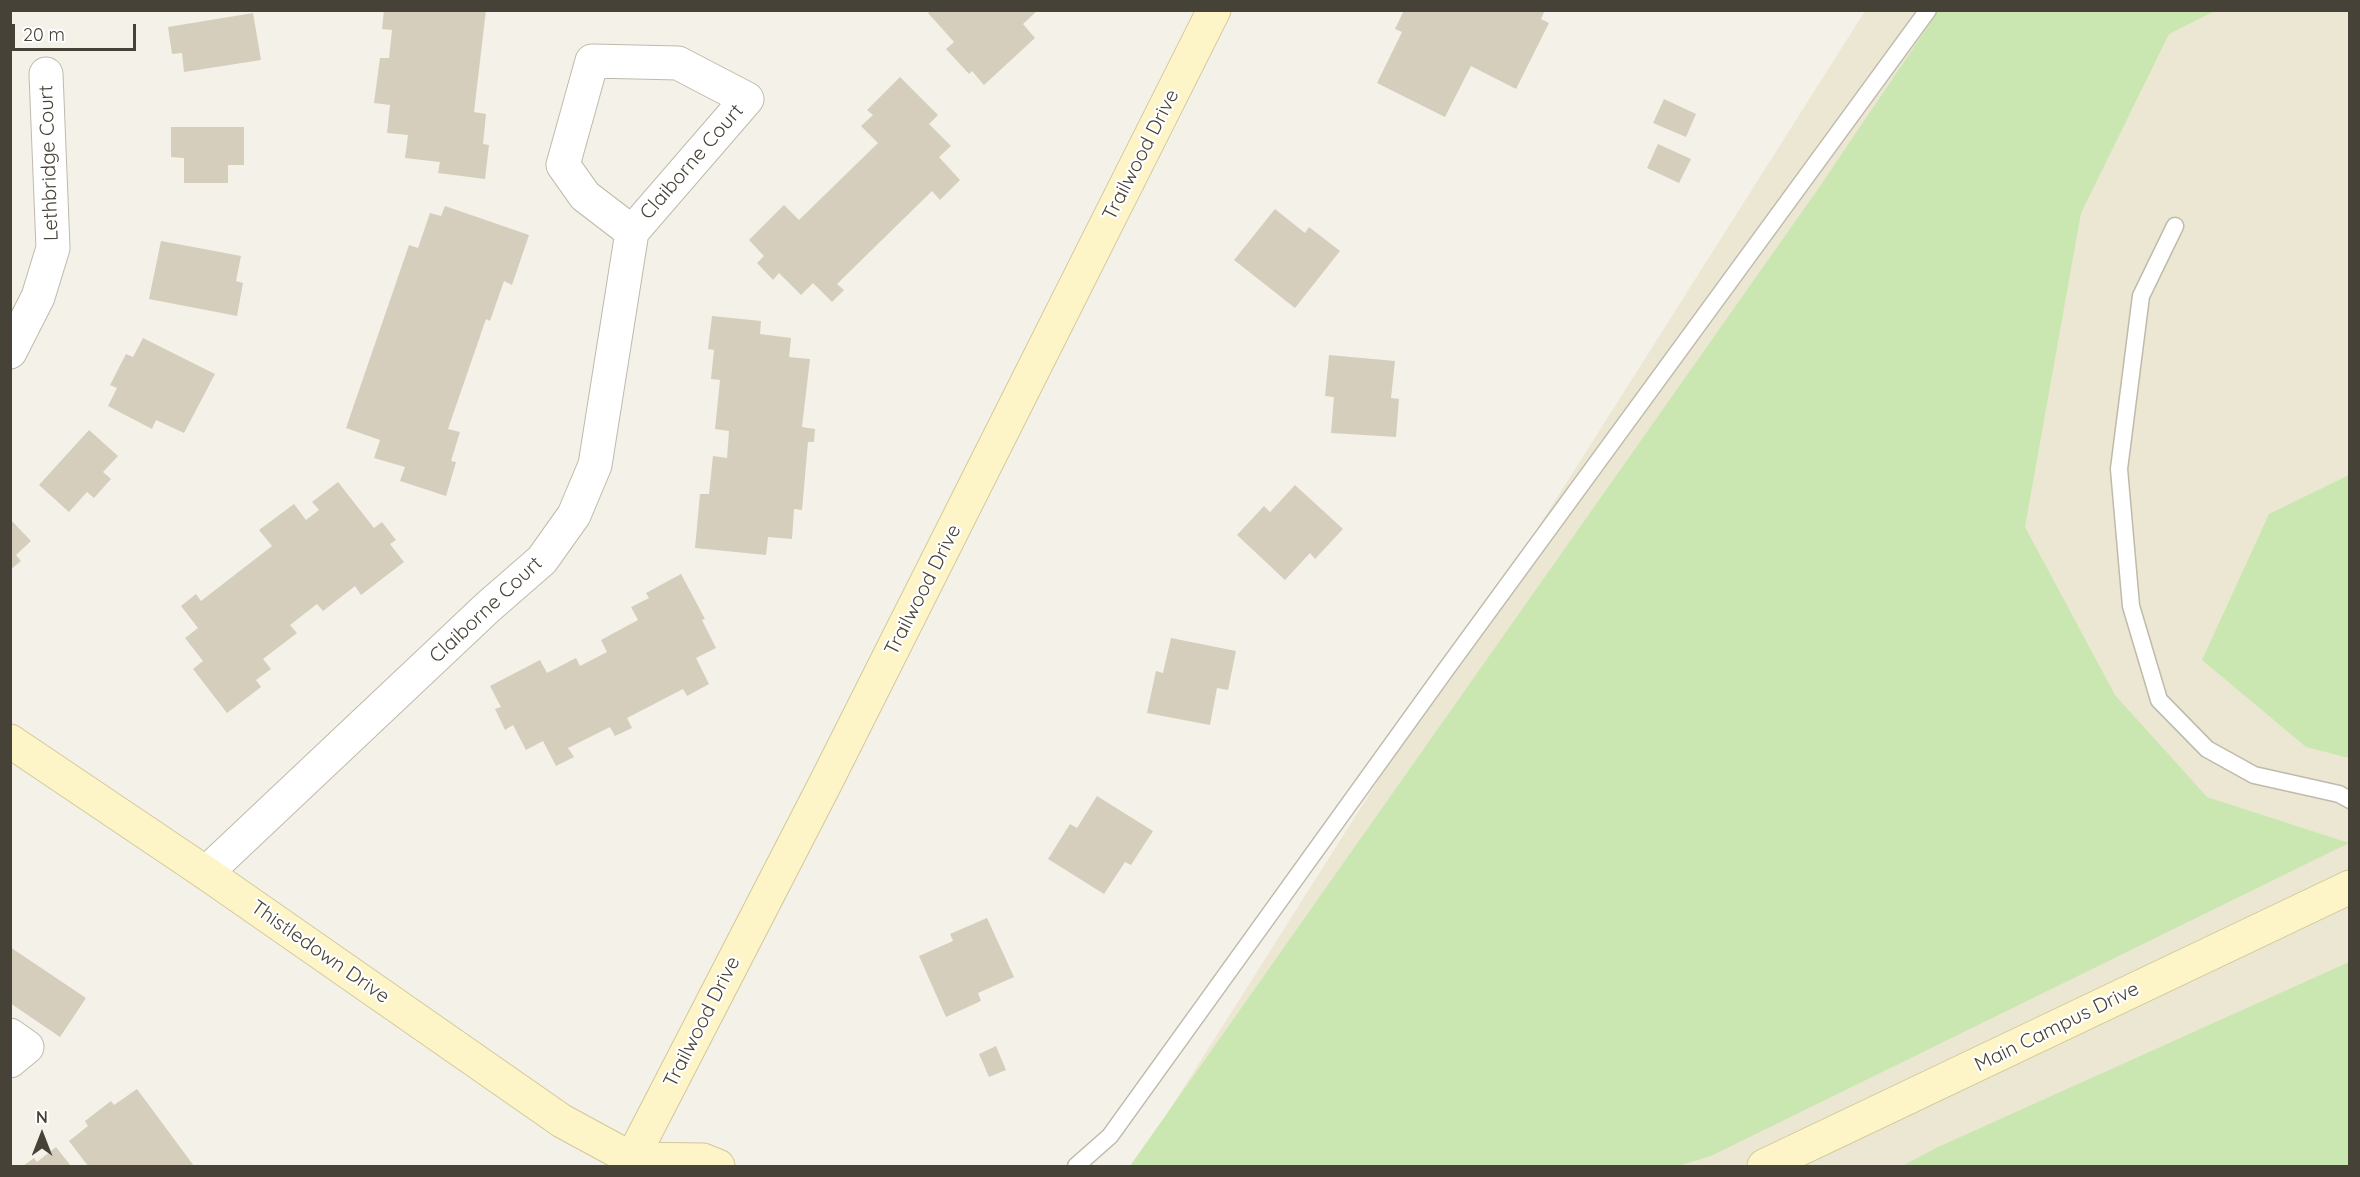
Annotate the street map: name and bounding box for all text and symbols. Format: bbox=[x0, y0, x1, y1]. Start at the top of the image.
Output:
scale bar bbox=[15, 12, 140, 50]
text: 20 m bbox=[23, 23, 65, 46]
street label: Lethbridge Court bbox=[34, 85, 64, 241]
street label: Trailwood Drive bbox=[1098, 85, 1184, 225]
street label: Claiborne Court bbox=[635, 99, 749, 225]
street label: Trailwood Drive bbox=[880, 520, 966, 660]
street label: Claiborne Court bbox=[425, 552, 547, 668]
street label: Thistledown Drive bbox=[246, 895, 394, 1009]
street label: Trailwood Drive bbox=[659, 952, 745, 1092]
street label: Main Campus Drive bbox=[1971, 977, 2143, 1077]
north arrow bbox=[12, 1105, 72, 1165]
text: N bbox=[36, 1107, 48, 1127]

